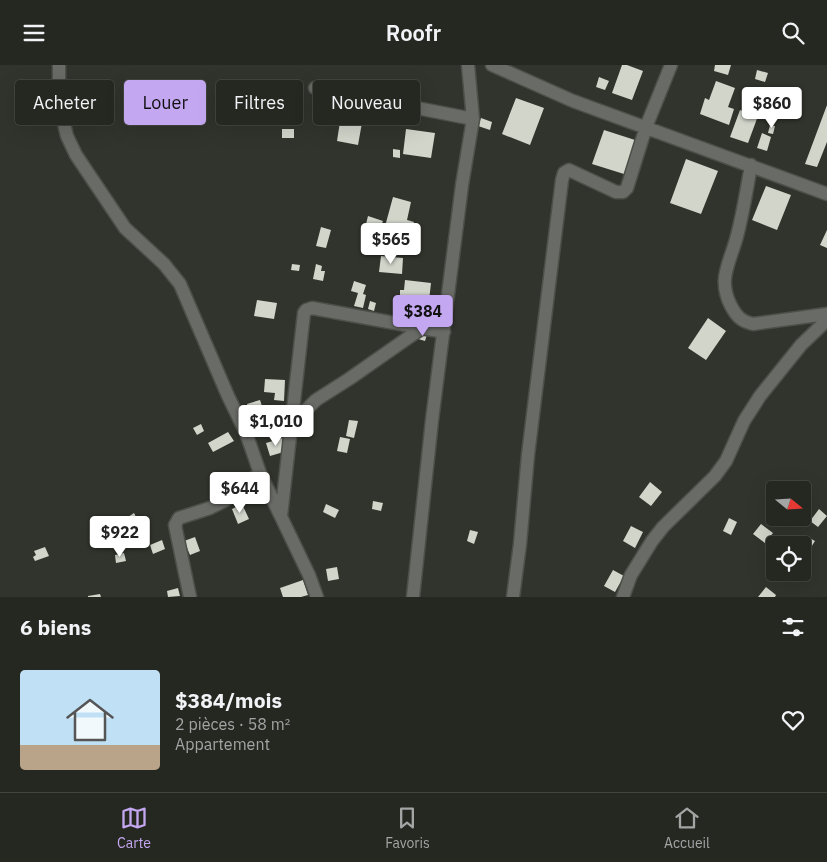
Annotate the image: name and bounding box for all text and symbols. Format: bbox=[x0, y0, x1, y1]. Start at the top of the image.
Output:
text: Roofr bbox=[386, 18, 441, 47]
icon: menu bbox=[20, 19, 48, 47]
icon: search bbox=[779, 19, 807, 47]
chip: Acheter bbox=[15, 80, 114, 125]
chip: Louer bbox=[124, 80, 206, 125]
chip: Filtres bbox=[216, 80, 303, 125]
chip: Nouveau bbox=[313, 80, 420, 125]
pin: $860 bbox=[742, 87, 802, 129]
text: $860 bbox=[753, 93, 791, 113]
pin: $565 bbox=[361, 223, 421, 265]
text: $565 bbox=[372, 229, 410, 249]
pin: $384 bbox=[393, 295, 453, 337]
text: $384 bbox=[404, 301, 442, 321]
pin: $1,010 bbox=[235, 405, 317, 447]
text: $1,010 bbox=[250, 411, 302, 431]
pin: $644 bbox=[210, 471, 270, 514]
text: $644 bbox=[221, 478, 259, 498]
north arrow bbox=[766, 481, 811, 526]
map controls bbox=[766, 481, 811, 581]
pin: $922 bbox=[90, 515, 150, 558]
text: $922 bbox=[101, 522, 139, 542]
button: locate bbox=[766, 536, 811, 581]
text: 6 biens bbox=[20, 613, 91, 641]
icon: filters bbox=[779, 613, 807, 641]
text: $384/mois bbox=[175, 686, 282, 714]
icon: home bbox=[60, 690, 120, 750]
icon: heart bbox=[779, 706, 807, 734]
text: 2 pièces · 58 m² bbox=[175, 714, 290, 734]
text: Appartement bbox=[175, 734, 270, 754]
tab: Carte bbox=[117, 804, 151, 852]
tab: Favoris bbox=[385, 804, 430, 852]
tab: Accueil bbox=[664, 804, 710, 852]

